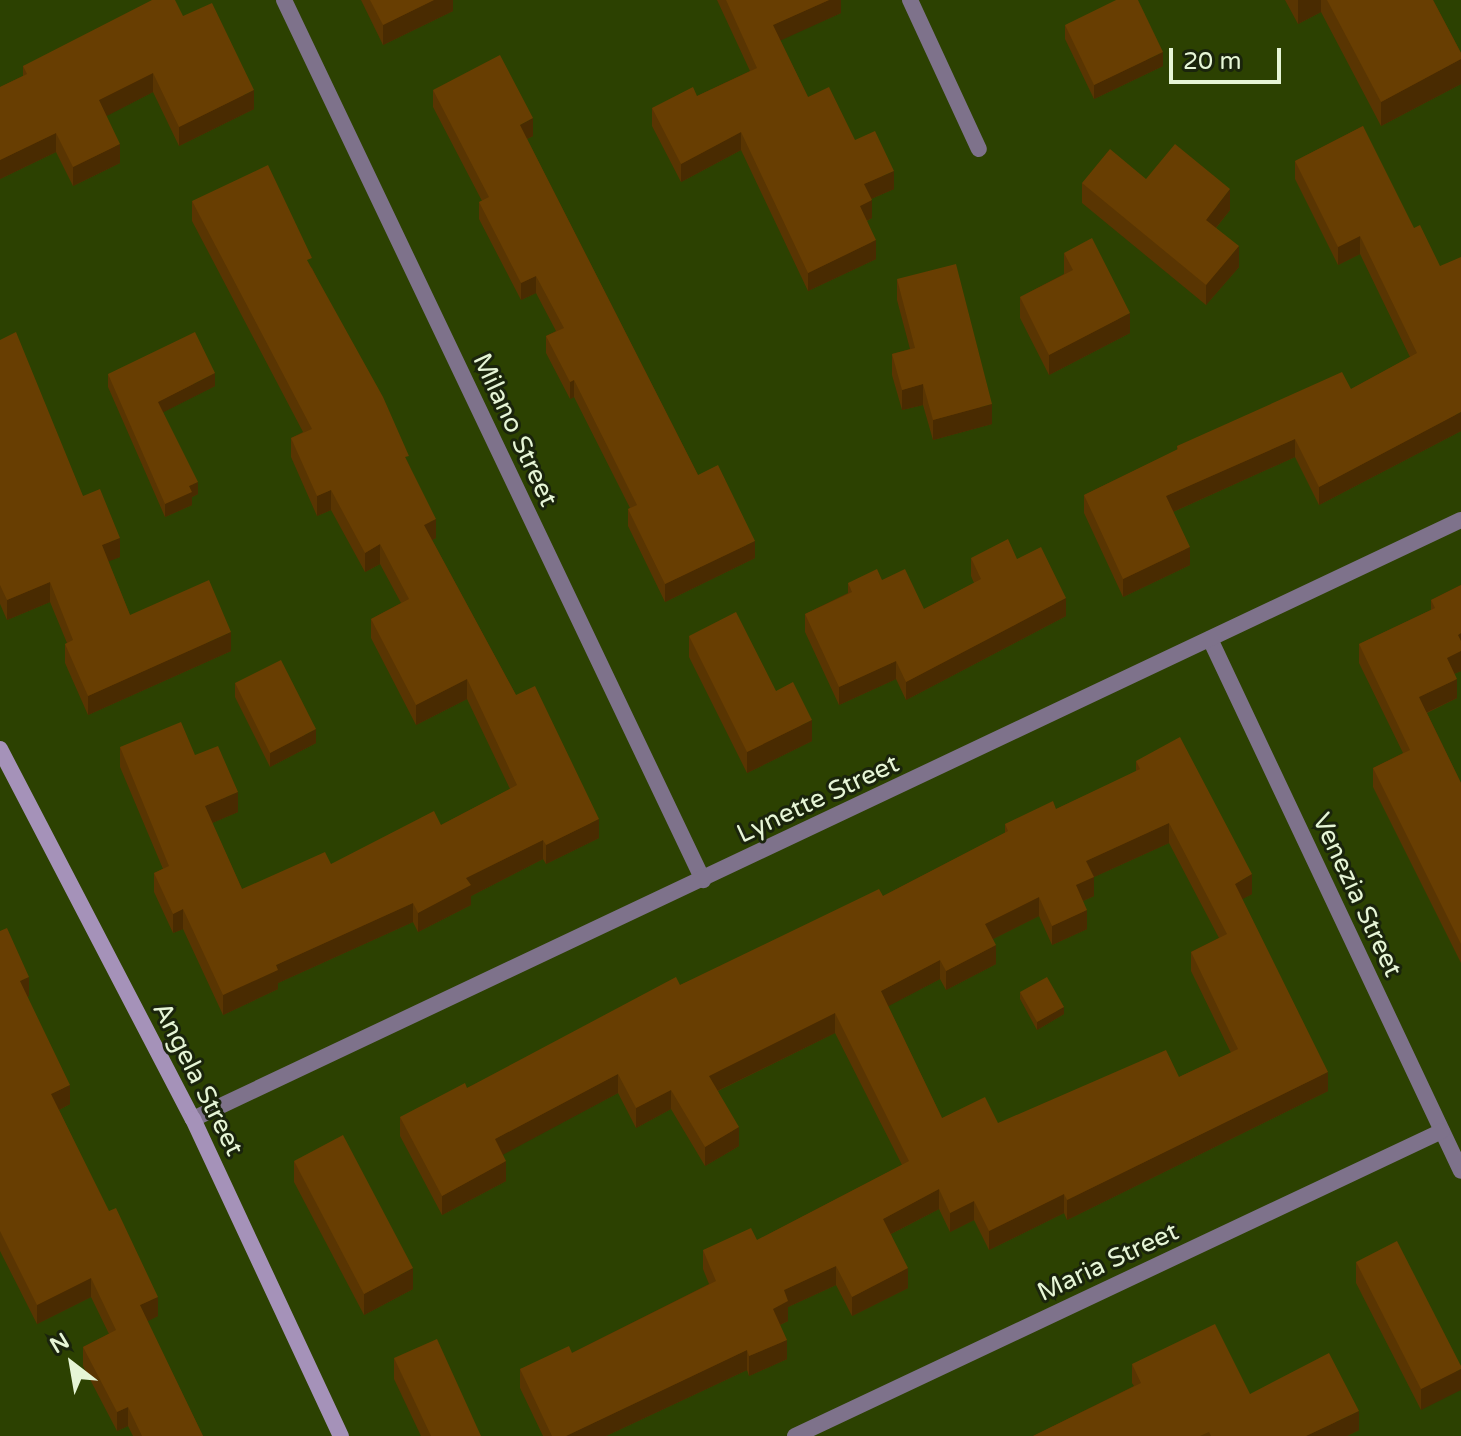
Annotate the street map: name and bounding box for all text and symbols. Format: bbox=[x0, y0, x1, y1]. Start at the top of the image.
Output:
scale bar bbox=[1173, 32, 1285, 82]
text: 20 m bbox=[1183, 47, 1241, 76]
street label: Milano Street bbox=[466, 349, 564, 511]
street label: Lynette Street bbox=[732, 748, 904, 850]
street label: Venezia Street bbox=[1305, 808, 1409, 982]
street label: Angela Street bbox=[146, 997, 250, 1161]
street label: Maria Street bbox=[1033, 1216, 1183, 1308]
north arrow bbox=[32, 1324, 112, 1404]
text: N bbox=[45, 1328, 74, 1359]

